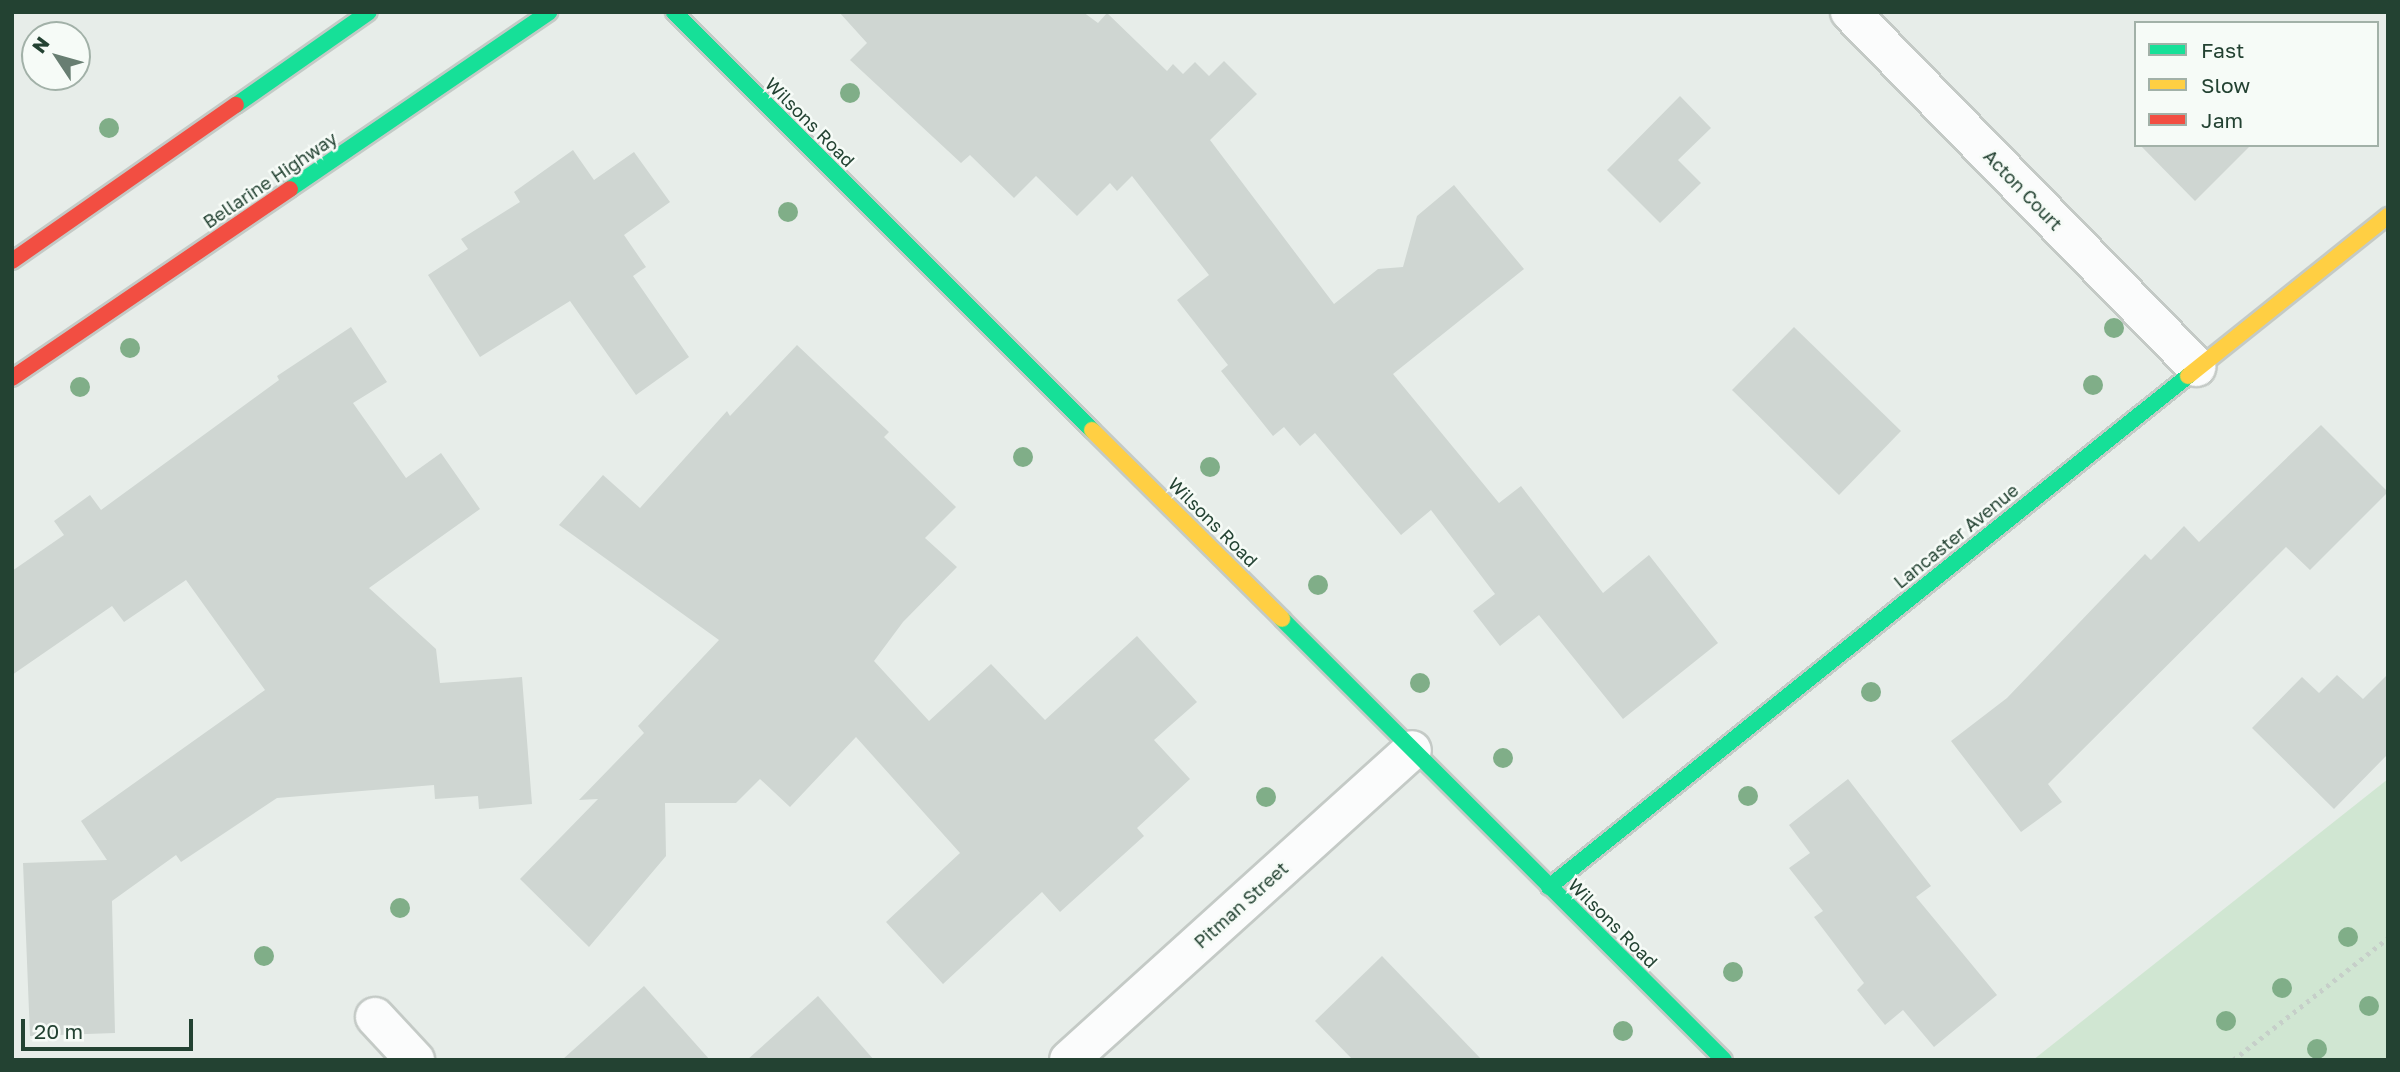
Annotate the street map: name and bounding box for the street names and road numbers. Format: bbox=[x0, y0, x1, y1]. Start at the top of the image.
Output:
street label: Wilsons Road bbox=[761, 73, 859, 171]
street label: Bellarine Highway bbox=[199, 127, 341, 233]
street label: Acton Court bbox=[1979, 145, 2067, 235]
street label: Wilsons Road bbox=[1164, 473, 1262, 571]
street label: Lancaster Avenue bbox=[1889, 479, 2023, 593]
street label: Pitman Street bbox=[1190, 857, 1292, 953]
street label: Wilsons Road bbox=[1564, 874, 1662, 972]

